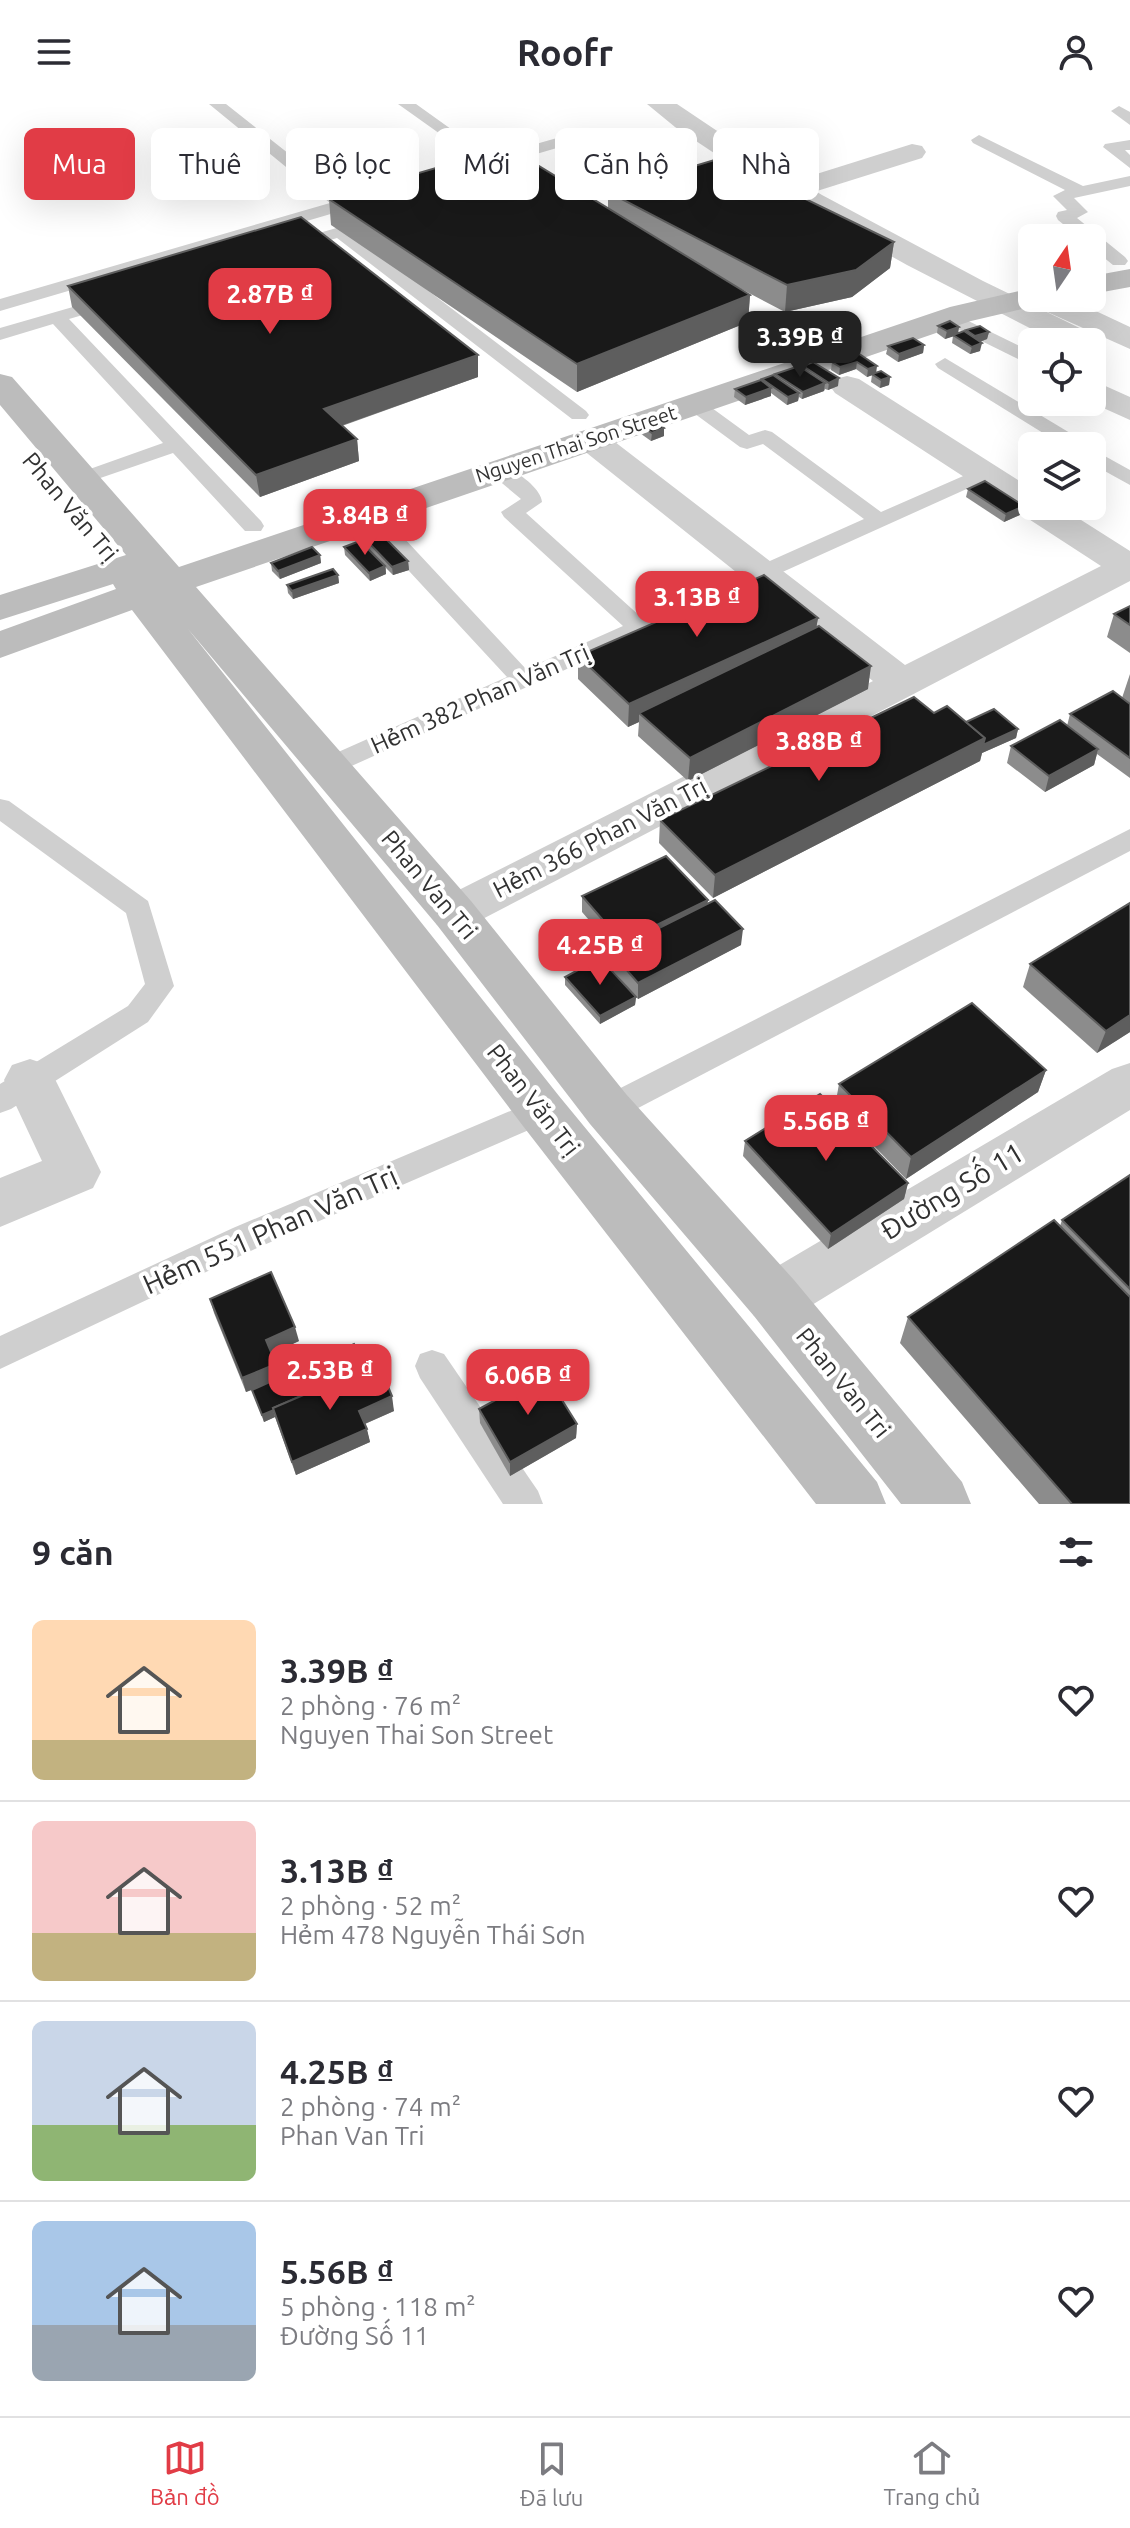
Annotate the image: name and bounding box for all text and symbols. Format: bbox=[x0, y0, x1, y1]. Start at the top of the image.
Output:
icon: menu bbox=[32, 30, 76, 74]
icon: person bbox=[1054, 30, 1098, 74]
text: Roofr bbox=[517, 32, 613, 73]
chip: Mua bbox=[24, 128, 135, 200]
chip: Thuê bbox=[151, 128, 270, 200]
chip: Bộ lọc bbox=[286, 128, 419, 200]
chip: Mới bbox=[435, 128, 539, 200]
chip: Căn hộ bbox=[555, 128, 697, 200]
chip: Nhà bbox=[713, 128, 819, 200]
north arrow bbox=[1018, 224, 1106, 312]
map controls bbox=[1018, 224, 1106, 520]
pin: 2.87B ₫ bbox=[196, 268, 344, 336]
text: 2.87B ₫ bbox=[226, 279, 314, 308]
pin: 3.39B ₫ bbox=[726, 311, 874, 379]
text: 3.39B ₫ bbox=[756, 322, 844, 351]
button: locate bbox=[1018, 328, 1106, 416]
street label: Nguyen Thai Son Street bbox=[472, 400, 679, 487]
button: layers bbox=[1018, 432, 1106, 520]
street label: Phan Văn Trị bbox=[17, 447, 124, 566]
pin: 3.84B ₫ bbox=[291, 489, 439, 557]
text: 3.84B ₫ bbox=[321, 500, 409, 529]
pin: 3.13B ₫ bbox=[623, 571, 771, 639]
text: 3.13B ₫ bbox=[653, 582, 741, 611]
street label: Hẻm 382 Phan Văn Trị bbox=[367, 638, 593, 759]
pin: 3.88B ₫ bbox=[745, 715, 893, 783]
text: 3.88B ₫ bbox=[775, 726, 863, 755]
street label: Hẻm 366 Phan Văn Trị bbox=[489, 772, 711, 903]
street label: Phan Van Tri bbox=[376, 825, 483, 944]
pin: 4.25B ₫ bbox=[526, 919, 674, 987]
text: 4.25B ₫ bbox=[556, 930, 644, 959]
street label: Phan Văn Trị bbox=[482, 1039, 585, 1161]
pin: 5.56B ₫ bbox=[752, 1095, 900, 1163]
text: 5.56B ₫ bbox=[782, 1106, 870, 1135]
street label: Đường Số 11 bbox=[873, 1133, 1029, 1245]
street label: Hẻm 551 Phan Văn Trị bbox=[138, 1159, 402, 1300]
street label: Phan Van Tri bbox=[791, 1322, 896, 1443]
pin: 2.53B ₫ bbox=[256, 1344, 404, 1412]
pin: 6.06B ₫ bbox=[454, 1349, 602, 1417]
text: 2.53B ₫ bbox=[286, 1355, 374, 1384]
text: 6.06B ₫ bbox=[484, 1360, 572, 1389]
icon: filters bbox=[1054, 1530, 1098, 1574]
text: 9 căn bbox=[32, 1533, 114, 1571]
text: 3.39B ₫ bbox=[280, 1651, 394, 1689]
icon: home bbox=[96, 1652, 192, 1748]
icon: heart bbox=[1054, 1678, 1098, 1722]
text: 2 phòng · 76 m² bbox=[280, 1691, 461, 1720]
text: Nguyen Thai Son Street bbox=[280, 1720, 553, 1749]
text: 3.13B ₫ bbox=[280, 1851, 394, 1889]
icon: home bbox=[96, 1853, 192, 1949]
icon: heart bbox=[1054, 1879, 1098, 1923]
text: 2 phòng · 52 m² bbox=[280, 1891, 461, 1920]
text: Hẻm 478 Nguyễn Thái Sơn bbox=[280, 1920, 586, 1949]
text: 4.25B ₫ bbox=[280, 2052, 394, 2090]
icon: home bbox=[96, 2053, 192, 2149]
icon: heart bbox=[1054, 2079, 1098, 2123]
text: 2 phòng · 74 m² bbox=[280, 2092, 461, 2121]
text: Phan Van Tri bbox=[280, 2121, 425, 2150]
text: 5.56B ₫ bbox=[280, 2252, 394, 2290]
icon: home bbox=[96, 2253, 192, 2349]
icon: heart bbox=[1054, 2279, 1098, 2323]
text: 5 phòng · 118 m² bbox=[280, 2292, 476, 2321]
text: Đường Số 11 bbox=[280, 2321, 429, 2350]
tab: Bản đồ bbox=[150, 2436, 220, 2511]
tab: Trang chủ bbox=[883, 2436, 980, 2511]
tab: Đã lưu bbox=[520, 2437, 583, 2510]

